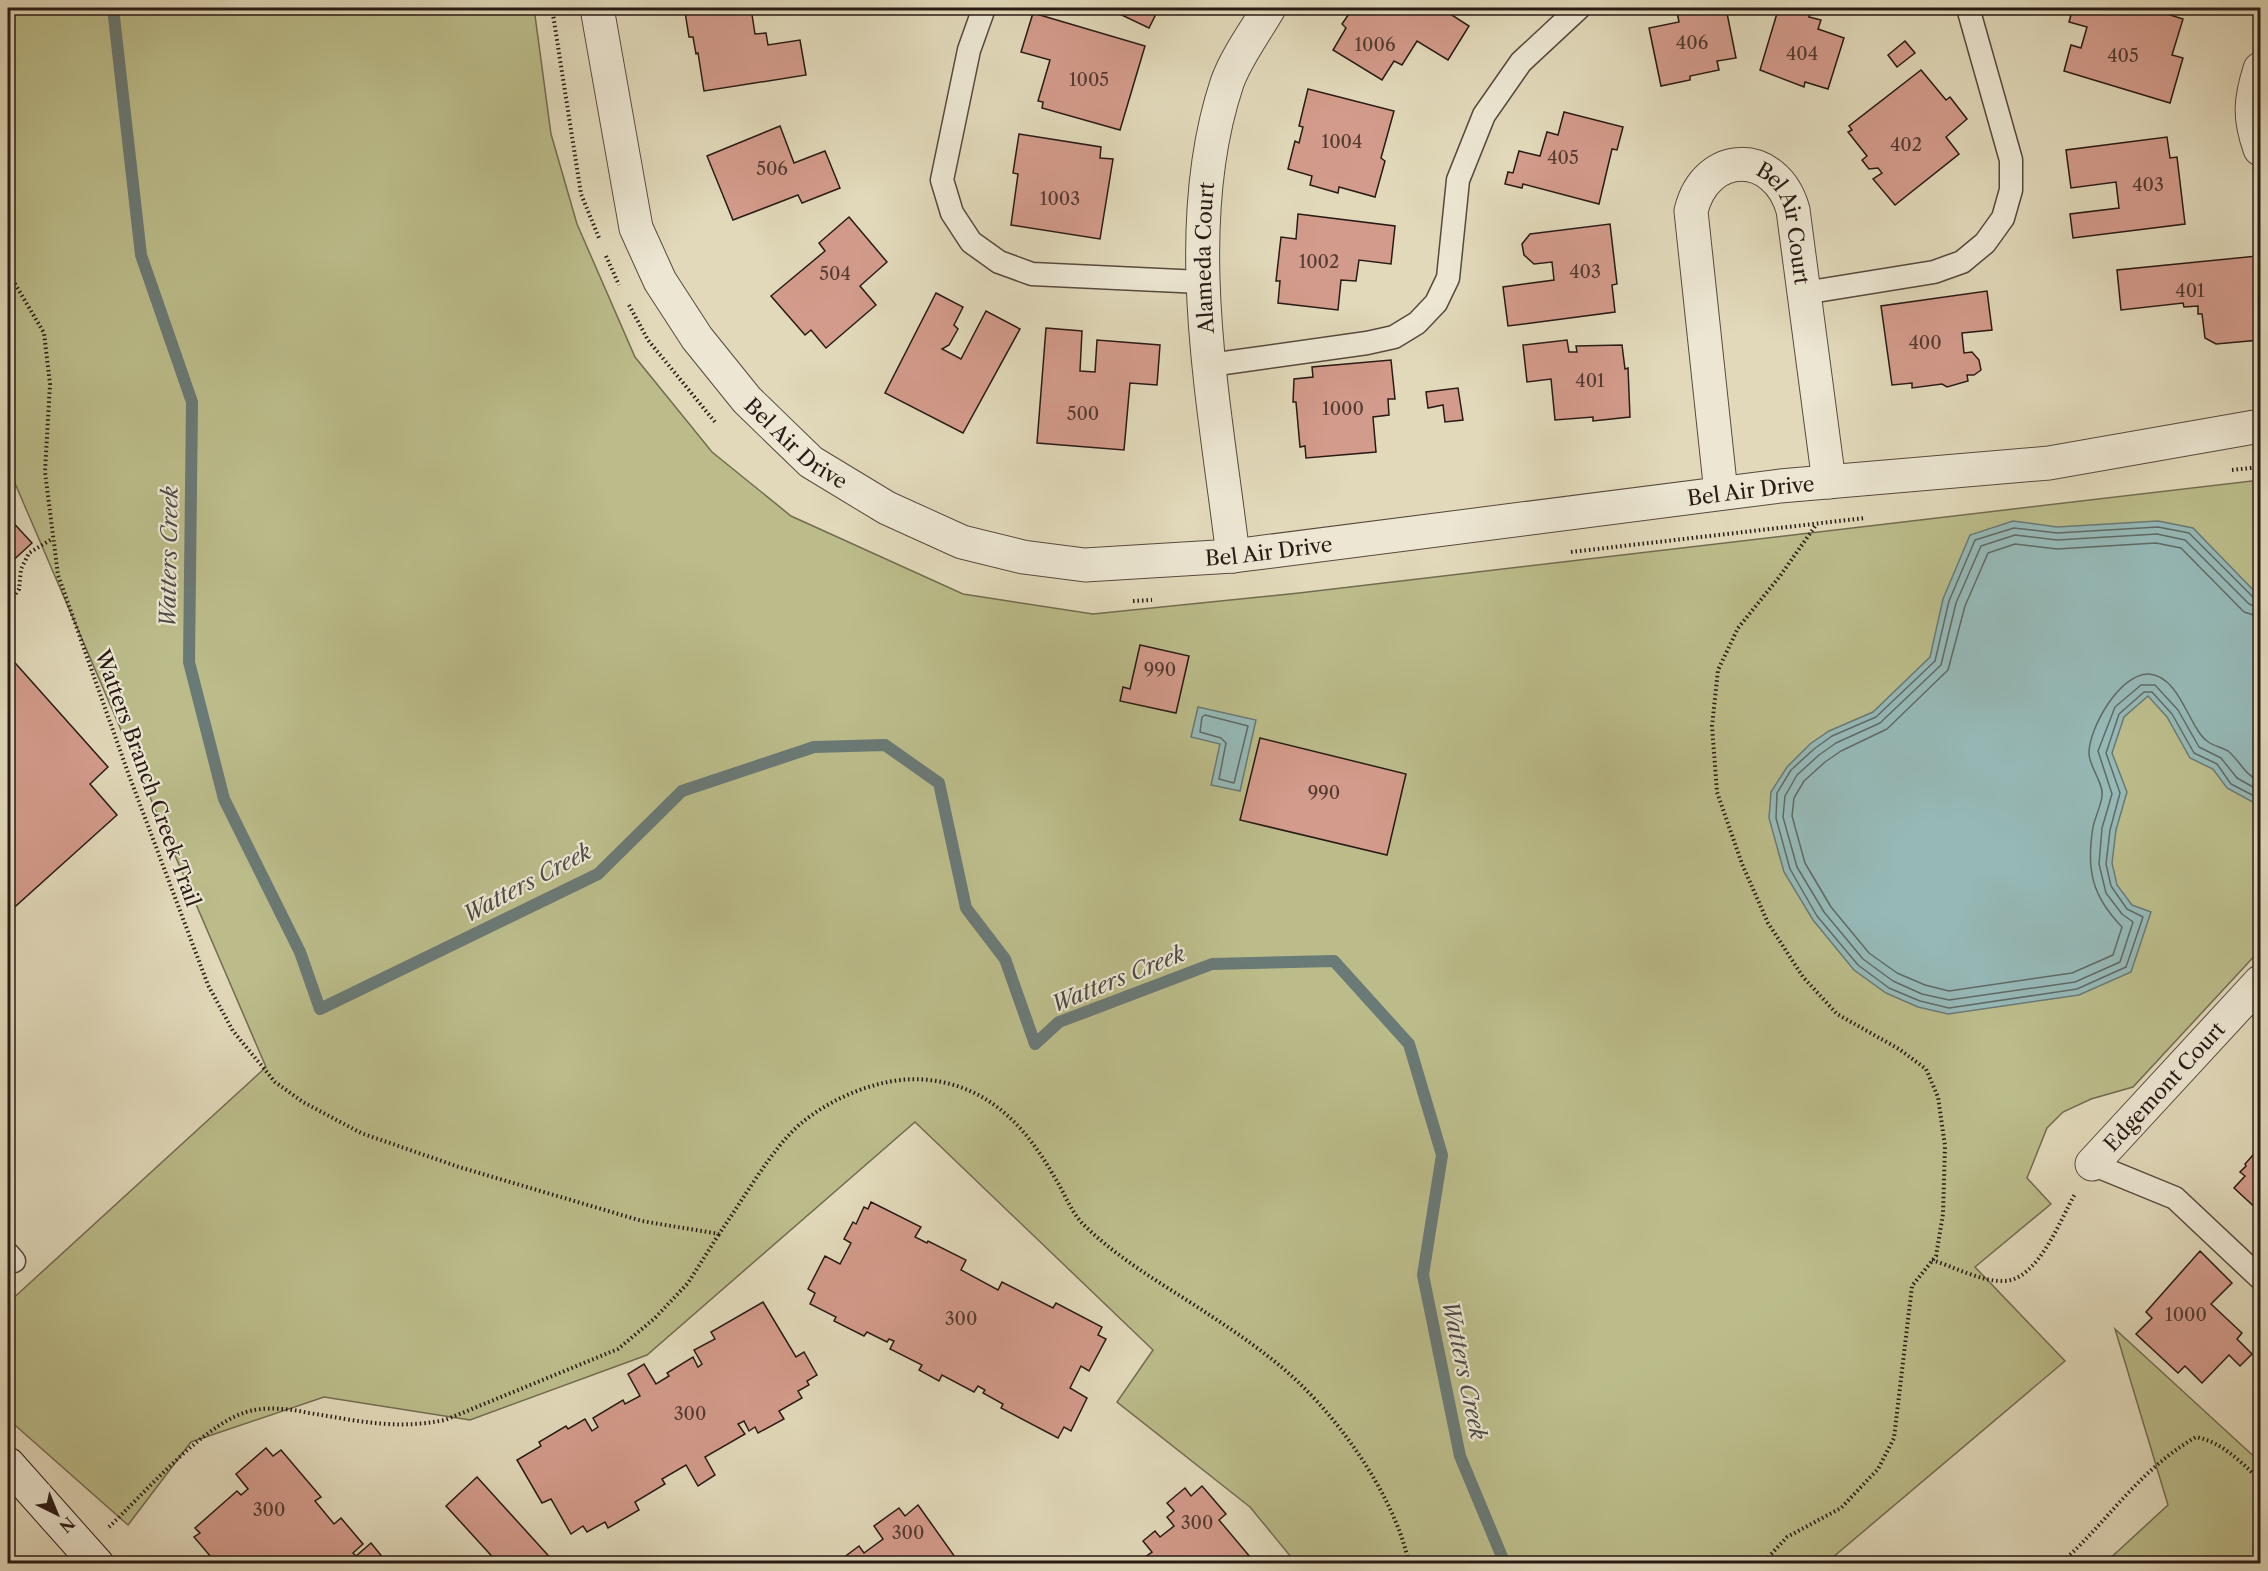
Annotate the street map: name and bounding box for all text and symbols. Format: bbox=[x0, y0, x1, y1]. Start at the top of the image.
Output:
house number: 406 bbox=[1676, 32, 1708, 54]
house number: 1006 bbox=[1355, 34, 1395, 56]
house number: 404 bbox=[1786, 43, 1818, 65]
house number: 405 bbox=[2107, 45, 2139, 67]
house number: 1005 bbox=[1069, 69, 1109, 91]
house number: 1004 bbox=[1322, 131, 1362, 153]
house number: 402 bbox=[1890, 134, 1922, 156]
house number: 405 bbox=[1547, 147, 1579, 169]
street label: Bel Air Court bbox=[1752, 156, 1815, 287]
house number: 506 bbox=[756, 158, 788, 180]
house number: 403 bbox=[2132, 174, 2164, 196]
street label: Alameda Court bbox=[1190, 180, 1219, 335]
house number: 1003 bbox=[1040, 188, 1080, 210]
house number: 1002 bbox=[1299, 251, 1339, 273]
house number: 403 bbox=[1569, 261, 1601, 283]
house number: 504 bbox=[819, 263, 851, 285]
house number: 401 bbox=[2175, 280, 2205, 302]
house number: 400 bbox=[1908, 332, 1942, 354]
house number: 401 bbox=[1575, 370, 1605, 392]
street label: Bel Air Drive bbox=[740, 392, 852, 494]
house number: 1000 bbox=[1322, 398, 1364, 420]
house number: 500 bbox=[1067, 403, 1099, 425]
street label: Bel Air Drive bbox=[1686, 471, 1815, 510]
water label: Watters Creek bbox=[154, 485, 184, 628]
street label: Bel Air Drive bbox=[1204, 531, 1334, 570]
street label: Watters Branch Creek Trail bbox=[89, 645, 206, 910]
house number: 990 bbox=[1144, 659, 1176, 681]
house number: 990 bbox=[1308, 782, 1340, 804]
water label: Watters Creek bbox=[458, 838, 596, 928]
water label: Watters Creek bbox=[1047, 940, 1189, 1018]
street label: Edgemont Court bbox=[2098, 1016, 2230, 1156]
water label: Watters Creek bbox=[1436, 1298, 1492, 1443]
house number: 1000 bbox=[2165, 1304, 2207, 1326]
house number: 300 bbox=[945, 1308, 977, 1330]
house number: 300 bbox=[674, 1403, 706, 1425]
north arrow bbox=[27, 1484, 87, 1544]
house number: 300 bbox=[253, 1499, 285, 1521]
house number: 300 bbox=[1181, 1512, 1213, 1534]
text: N bbox=[55, 1513, 79, 1537]
house number: 300 bbox=[892, 1522, 924, 1544]

